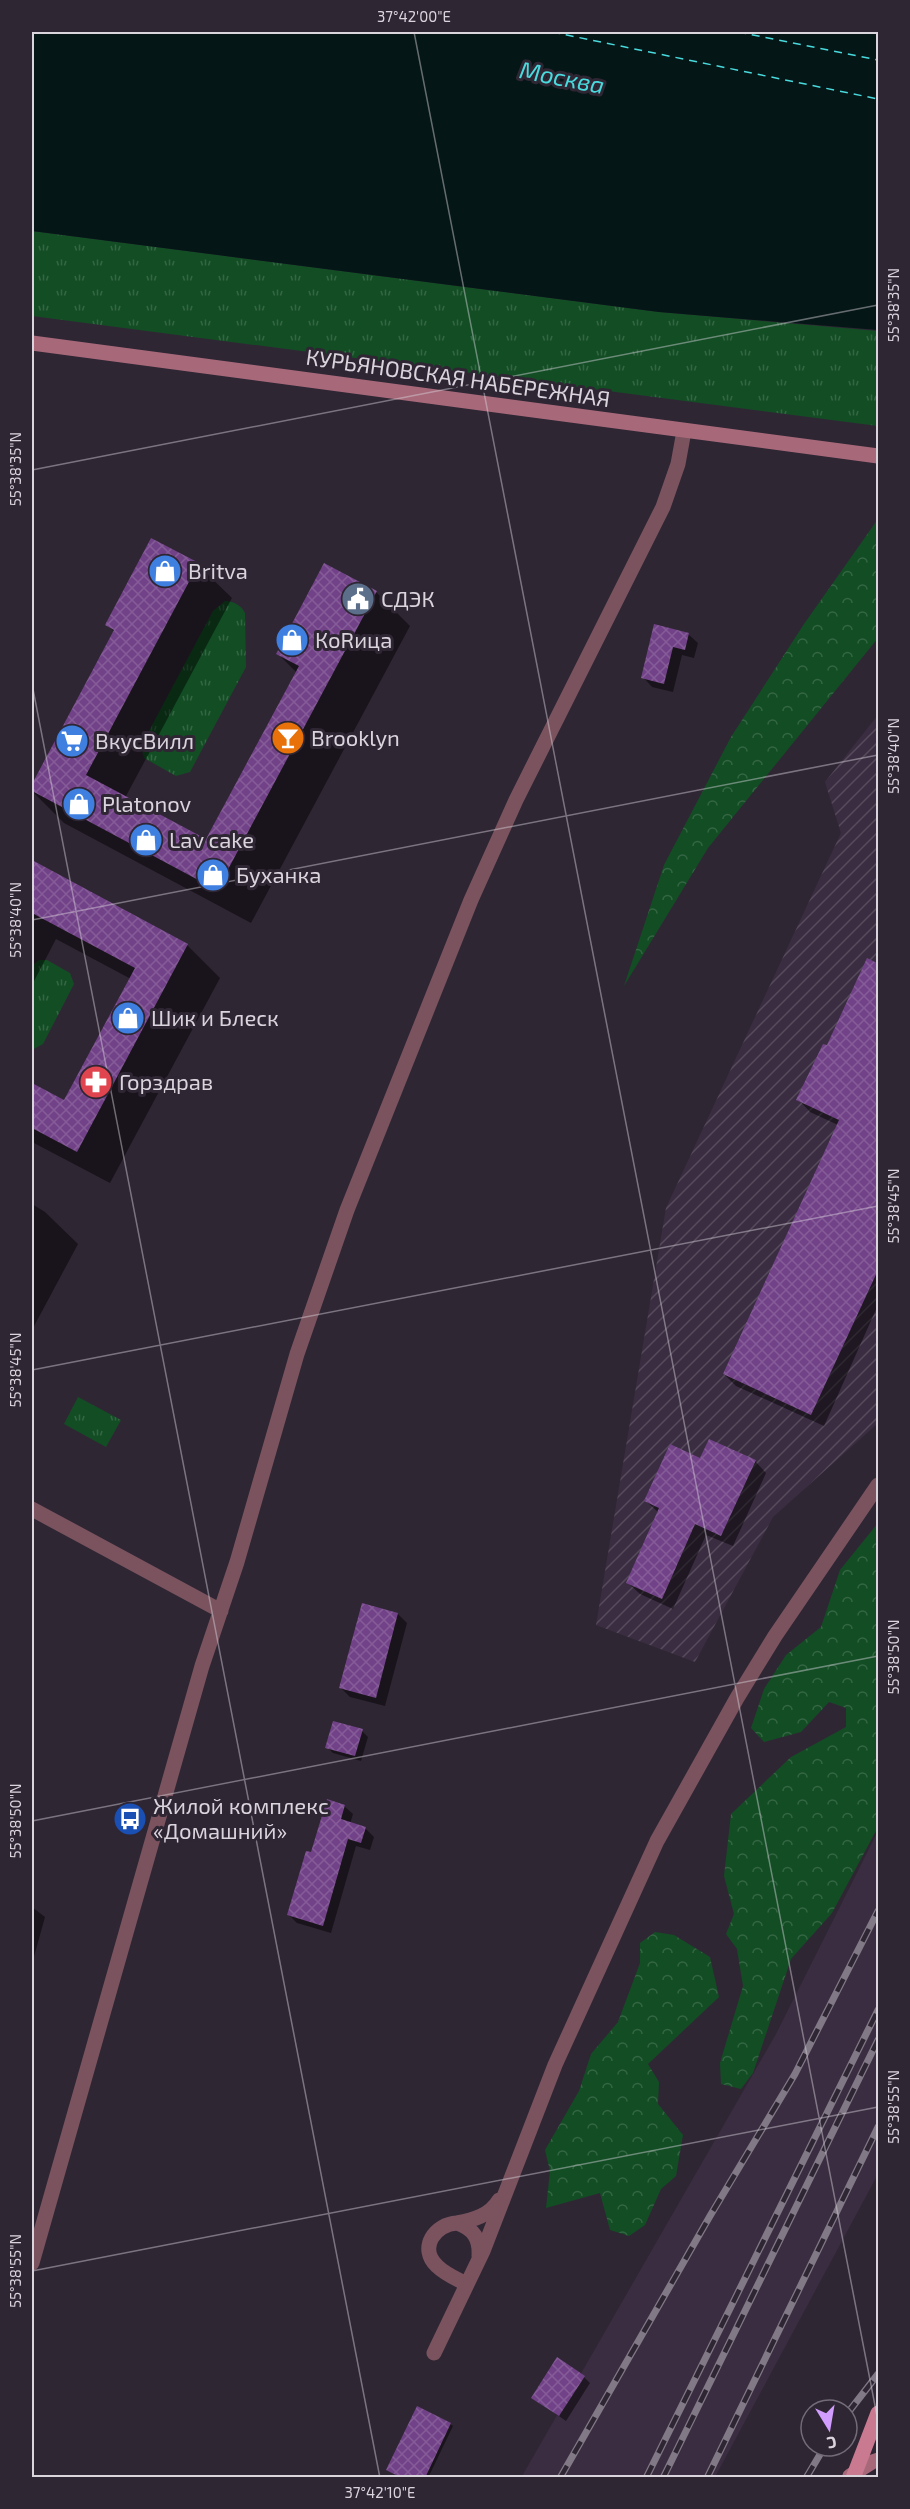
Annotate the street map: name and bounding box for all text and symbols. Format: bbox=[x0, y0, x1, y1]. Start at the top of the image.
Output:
text: 37°42'00"E bbox=[377, 7, 451, 25]
water label: Москва bbox=[517, 54, 607, 99]
text: 55°38'35"N bbox=[884, 268, 902, 342]
street label: КУРЬЯНОВСКАЯ НАБЕРЕЖНАЯ bbox=[304, 343, 612, 411]
text: 55°38'35"N bbox=[6, 432, 24, 506]
shop icon: Britva bbox=[147, 553, 183, 589]
place label: Britva bbox=[188, 557, 248, 583]
public building icon: СДЭК bbox=[340, 581, 376, 617]
place label: СДЭК bbox=[381, 585, 435, 611]
shop icon: КоRица bbox=[274, 622, 310, 658]
place label: КоRица bbox=[315, 626, 392, 652]
text: 55°38'40"N bbox=[884, 718, 902, 794]
bar icon: Brooklyn bbox=[270, 720, 306, 756]
supermarket icon: ВкусВилл bbox=[54, 723, 90, 759]
place label: Brooklyn bbox=[311, 724, 400, 750]
place label: ВкусВилл bbox=[95, 727, 194, 754]
shop icon: Platonov bbox=[61, 786, 97, 822]
place label: Platonov bbox=[102, 790, 192, 816]
shop icon: Lav cake bbox=[128, 822, 164, 858]
place label: Lav cake bbox=[169, 826, 254, 852]
shop icon: Буханка bbox=[195, 857, 231, 893]
place label: Буханка bbox=[236, 861, 321, 888]
text: 55°38'40"N bbox=[6, 882, 24, 958]
shop icon: Шик и Блеск bbox=[110, 1000, 146, 1036]
place label: Шик и Блеск bbox=[151, 1004, 279, 1030]
pharmacy icon: Горздрав bbox=[78, 1064, 114, 1100]
place label: Горздрав bbox=[119, 1068, 213, 1094]
text: 55°38'45"N bbox=[884, 1169, 902, 1243]
text: 55°38'45"N bbox=[6, 1333, 24, 1407]
text: 55°38'50"N bbox=[884, 1619, 902, 1695]
text: 55°38'50"N bbox=[6, 1783, 24, 1859]
place label: Жилой комплекс «Домашний» bbox=[153, 1792, 329, 1843]
bus stop icon: Жилой комплекс «Домашний» bbox=[112, 1801, 148, 1837]
text: 55°38'55"N bbox=[884, 2070, 902, 2144]
text: 55°38'55"N bbox=[6, 2234, 24, 2308]
north arrow bbox=[799, 2398, 859, 2458]
text: С bbox=[826, 2433, 838, 2453]
text: 37°42'10"E bbox=[345, 2483, 415, 2501]

